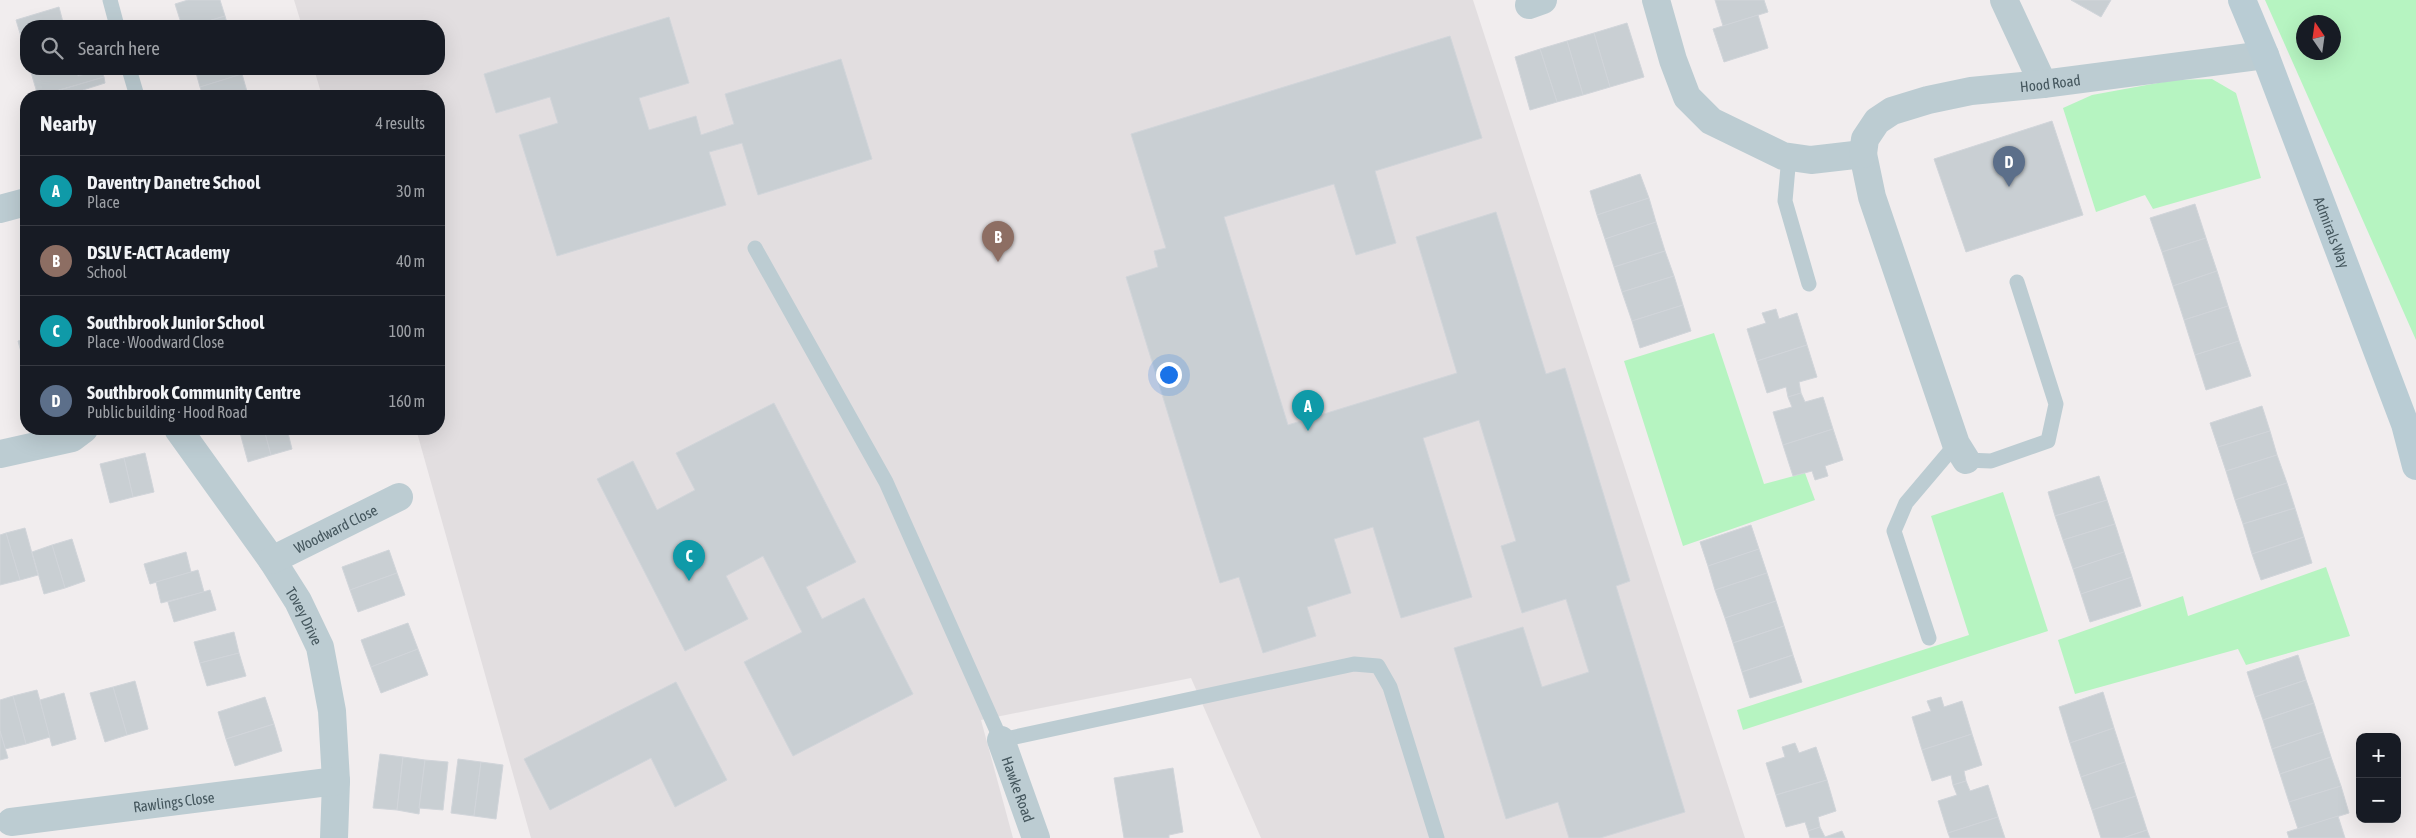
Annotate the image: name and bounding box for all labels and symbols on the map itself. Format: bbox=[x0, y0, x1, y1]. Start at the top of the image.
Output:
north arrow bbox=[2296, 15, 2341, 60]
street label: Hood Road bbox=[2019, 71, 2081, 95]
pin: D bbox=[1993, 146, 2025, 187]
street label: Admirals Way bbox=[2311, 194, 2353, 270]
pin: B bbox=[982, 221, 1014, 262]
your location bbox=[1156, 362, 1182, 388]
pin: A bbox=[1292, 390, 1324, 431]
street label: Woodward Close bbox=[291, 501, 380, 556]
pin: C bbox=[673, 540, 705, 581]
street label: Tovey Drive bbox=[283, 584, 326, 648]
street label: Hawke Road bbox=[999, 754, 1038, 824]
street label: Rawlings Close bbox=[132, 788, 216, 815]

